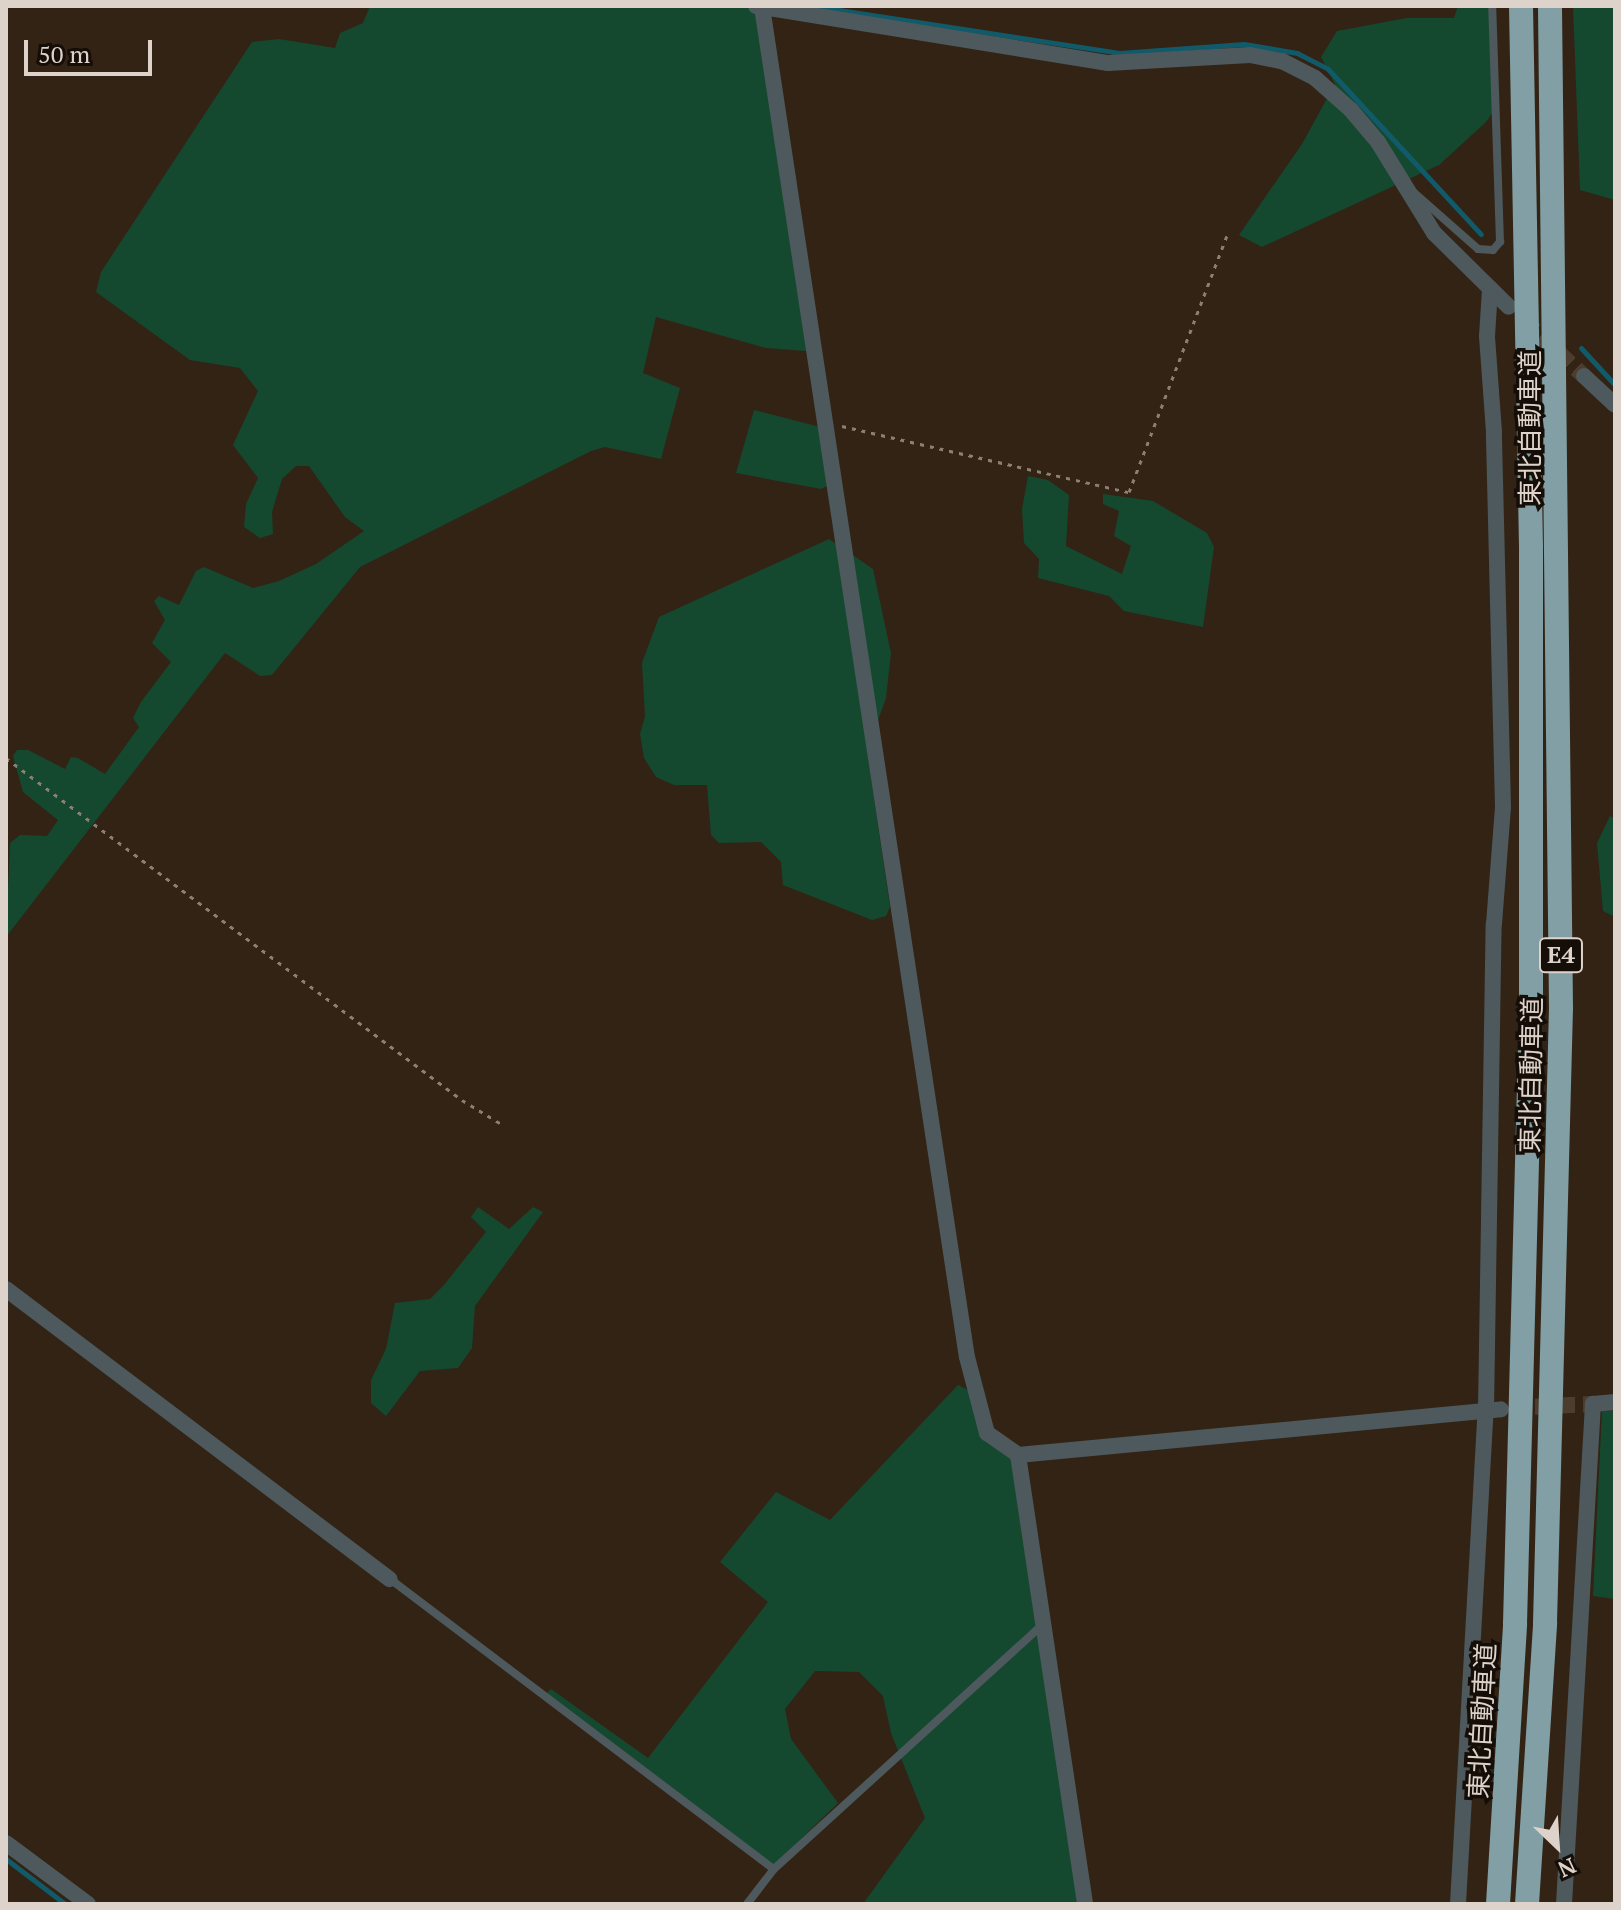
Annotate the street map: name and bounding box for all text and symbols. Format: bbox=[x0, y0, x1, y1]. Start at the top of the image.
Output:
scale bar bbox=[28, 24, 156, 74]
text: 50 m bbox=[38, 38, 90, 70]
street label: 東北自動車道 bbox=[1514, 350, 1546, 506]
road number: E4 bbox=[1537, 935, 1585, 975]
street label: 東北自動車道 bbox=[1514, 997, 1548, 1153]
street label: 東北自動車道 bbox=[1462, 1642, 1502, 1800]
north arrow bbox=[1517, 1806, 1597, 1886]
text: N bbox=[1554, 1852, 1581, 1885]

